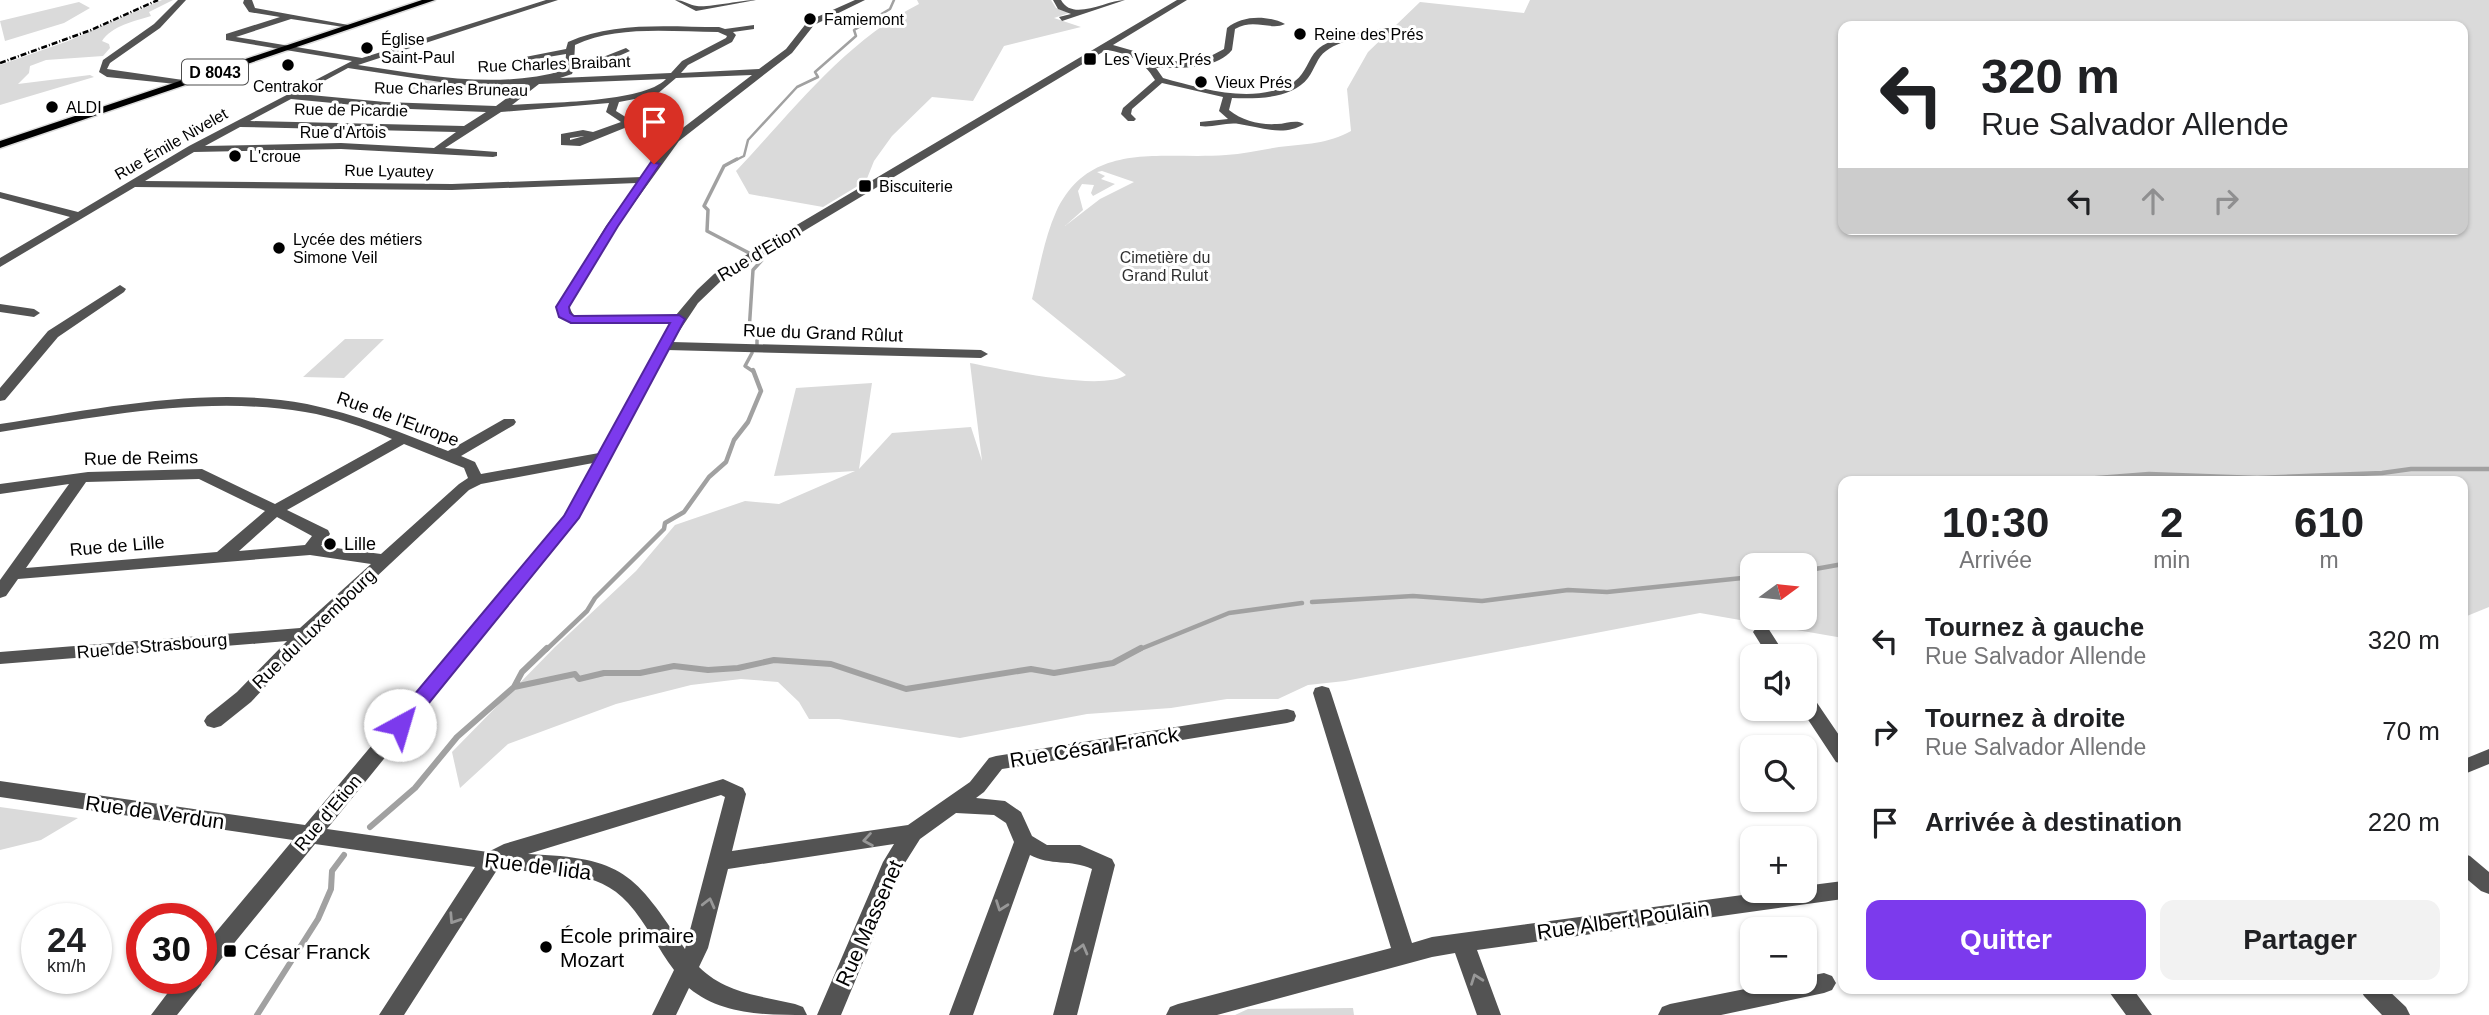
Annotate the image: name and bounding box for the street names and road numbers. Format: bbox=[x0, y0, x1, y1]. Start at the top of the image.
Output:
street label: Rue Charles Braibant bbox=[477, 53, 631, 75]
road number: D 8043 bbox=[182, 60, 248, 85]
street label: Rue Charles Bruneau bbox=[374, 79, 528, 99]
street label: Rue de Picardie bbox=[294, 101, 408, 119]
street label: Rue Émile Nivelet bbox=[111, 104, 231, 183]
street label: Rue d'Artois bbox=[300, 124, 386, 141]
street label: Rue Lyautey bbox=[344, 162, 434, 180]
street label: Rue d'Etion bbox=[714, 221, 804, 285]
street label: Rue du Grand Rûlut bbox=[743, 320, 903, 346]
street label: Rue de l'Europe bbox=[334, 388, 462, 450]
street label: Rue de Reims bbox=[84, 447, 198, 469]
street label: Rue de Lille bbox=[69, 532, 165, 560]
street label: Rue du Luxembourg bbox=[248, 565, 380, 693]
street label: Rue de Strasbourg bbox=[76, 629, 228, 663]
street label: Rue César Franck bbox=[1008, 722, 1180, 772]
street label: Rue d'Etion bbox=[291, 771, 365, 855]
street label: Rue de Verdun bbox=[84, 791, 226, 833]
street label: Rue de Iida bbox=[483, 848, 593, 884]
street label: Rue Massenet bbox=[831, 856, 907, 990]
street label: Rue Albert Poulain bbox=[1535, 897, 1711, 943]

